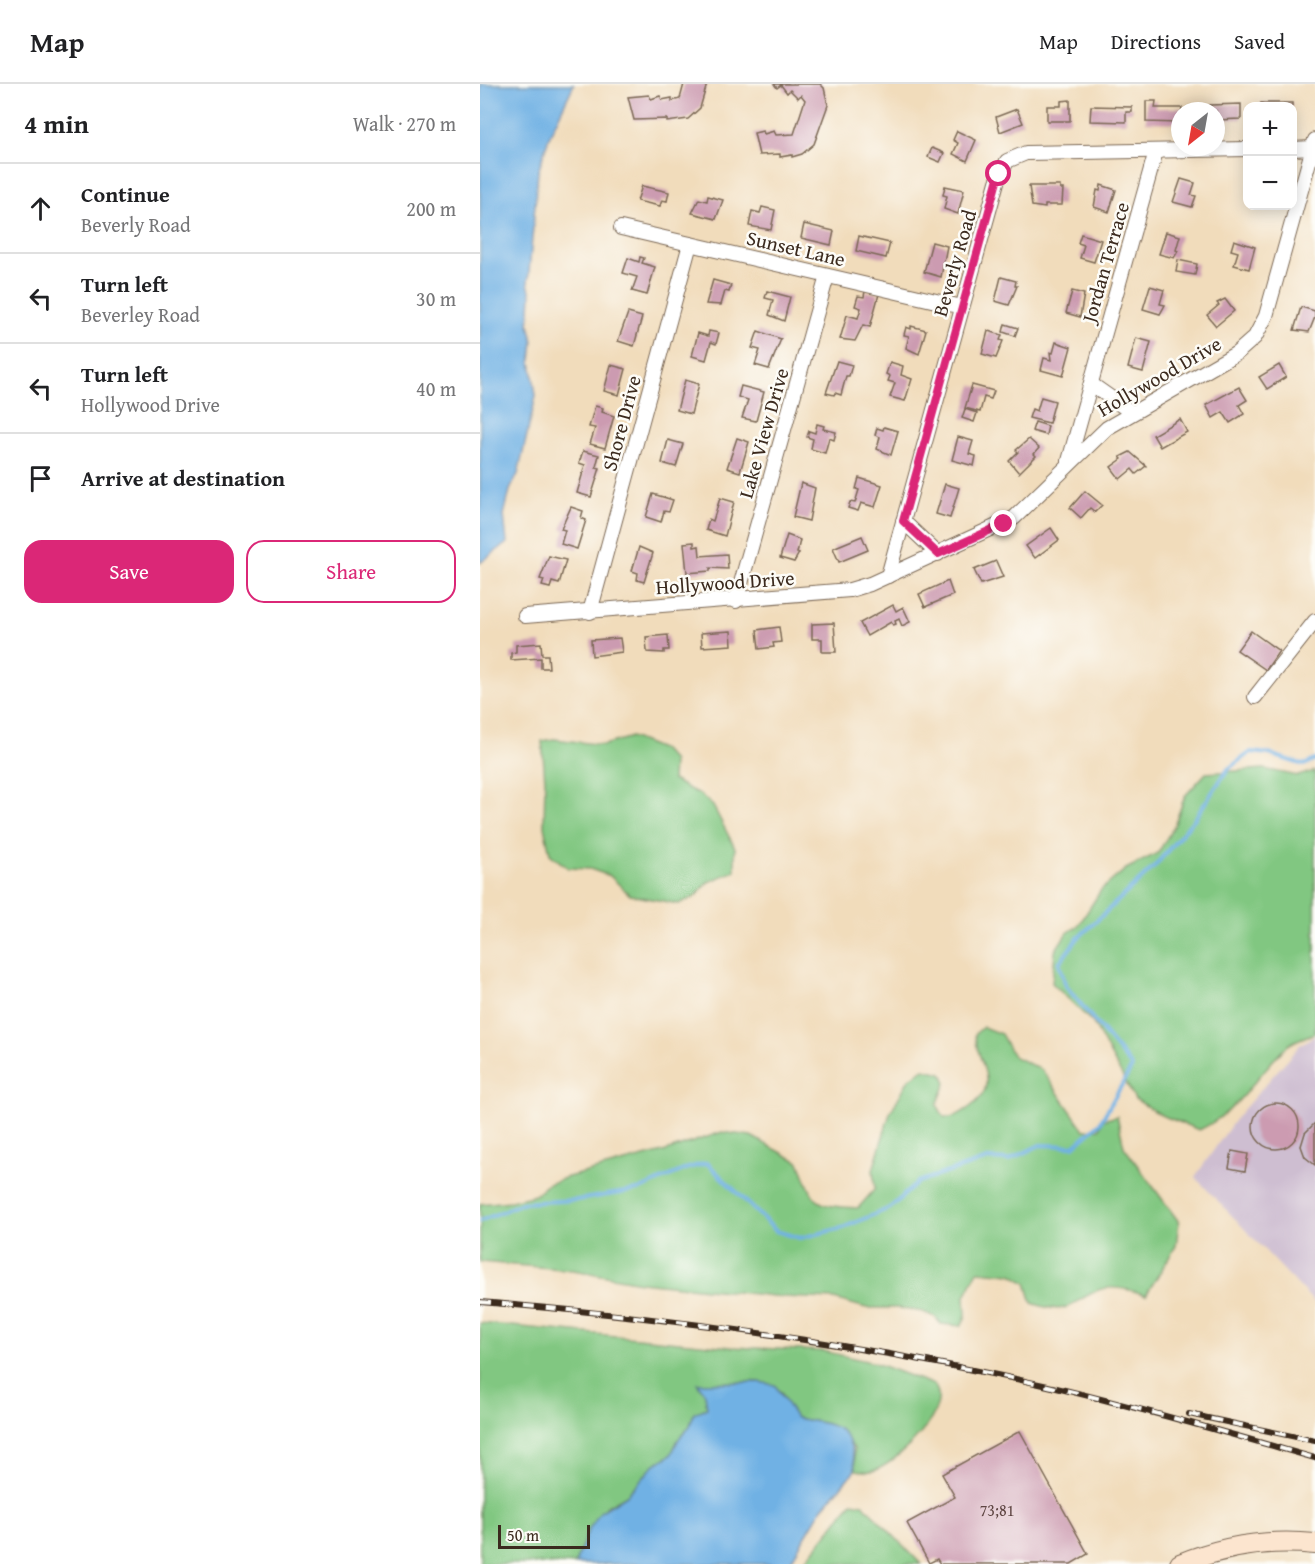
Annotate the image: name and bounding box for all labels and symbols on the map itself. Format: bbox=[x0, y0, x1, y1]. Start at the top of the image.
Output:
north arrow bbox=[1171, 102, 1225, 156]
route start bbox=[985, 160, 1011, 186]
street label: Jordan Terrace bbox=[1073, 198, 1136, 329]
street label: Beverly Road bbox=[925, 206, 983, 320]
street label: Sunset Lane bbox=[744, 223, 848, 273]
street label: Hollywood Drive bbox=[1092, 329, 1226, 423]
street label: Lake View Drive bbox=[731, 364, 795, 502]
street label: Shore Drive bbox=[594, 372, 648, 474]
route end bbox=[990, 510, 1016, 536]
street label: Hollywood Drive bbox=[655, 563, 795, 601]
house number: 73;81 bbox=[980, 1498, 1014, 1522]
scale bar bbox=[498, 1522, 590, 1550]

